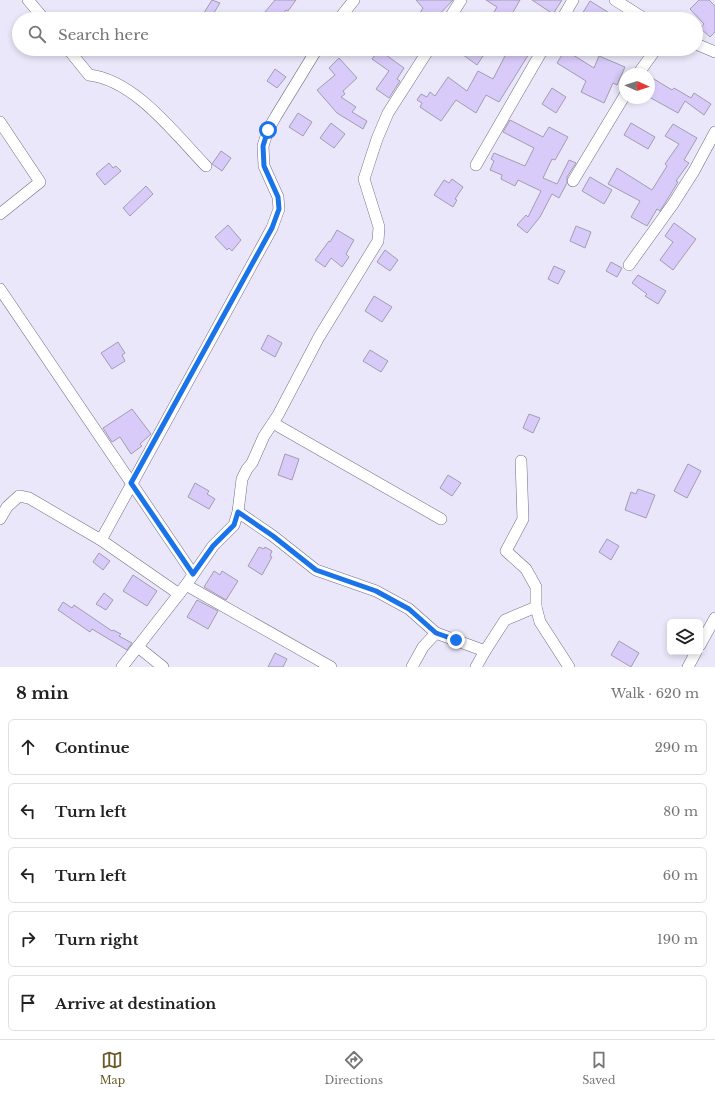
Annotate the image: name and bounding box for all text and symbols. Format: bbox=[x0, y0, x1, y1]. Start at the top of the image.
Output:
search box bbox=[12, 12, 703, 56]
icon: search bbox=[26, 23, 48, 45]
text: Search here bbox=[58, 25, 149, 44]
north arrow bbox=[619, 68, 655, 104]
route start bbox=[259, 121, 277, 139]
map controls bbox=[667, 619, 703, 655]
button: layers bbox=[667, 619, 703, 655]
route end bbox=[447, 631, 465, 649]
text: 8 min bbox=[16, 683, 69, 704]
text: Walk · 620 m bbox=[611, 685, 699, 702]
icon: ahead bbox=[17, 736, 39, 758]
text: Continue bbox=[55, 738, 130, 757]
text: 290 m bbox=[655, 739, 698, 756]
icon: left bbox=[17, 800, 39, 822]
text: Turn left bbox=[55, 802, 126, 821]
text: 80 m bbox=[663, 803, 698, 820]
icon: left bbox=[17, 864, 39, 886]
text: Turn left bbox=[55, 866, 126, 885]
text: 60 m bbox=[663, 867, 698, 884]
icon: right bbox=[17, 928, 39, 950]
text: Turn right bbox=[55, 930, 138, 949]
text: 190 m bbox=[657, 931, 698, 948]
icon: arrive bbox=[17, 992, 39, 1014]
text: Arrive at destination bbox=[55, 994, 216, 1013]
tab: Map bbox=[100, 1049, 125, 1087]
tab: Directions bbox=[324, 1049, 383, 1087]
tab: Saved bbox=[582, 1049, 615, 1087]

